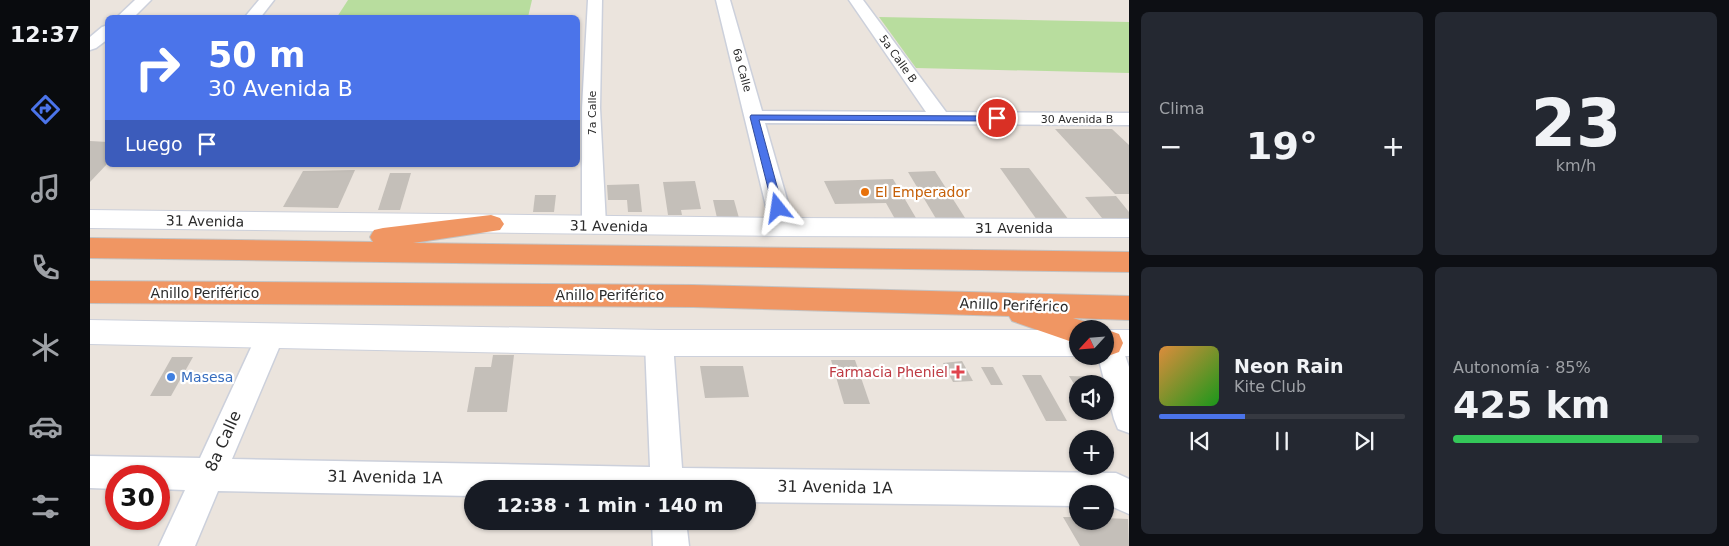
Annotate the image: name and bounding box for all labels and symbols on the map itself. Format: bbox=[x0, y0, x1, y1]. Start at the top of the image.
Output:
street label: 5a Calle B bbox=[876, 33, 920, 85]
street label: 6a Calle bbox=[730, 47, 754, 93]
street label: 7a Calle bbox=[586, 91, 599, 135]
pin bbox=[976, 97, 1018, 139]
street label: 30 Avenida B bbox=[1041, 113, 1113, 126]
position arrow bbox=[751, 181, 803, 233]
place label: El Emperador bbox=[875, 184, 970, 200]
marker: El Emperador bbox=[859, 186, 871, 198]
street label: 31 Avenida bbox=[166, 212, 244, 230]
street label: 31 Avenida bbox=[570, 217, 648, 235]
street label: 31 Avenida bbox=[975, 220, 1053, 236]
street label: Anillo Periférico bbox=[151, 285, 259, 301]
street label: Anillo Periférico bbox=[556, 287, 664, 303]
street label: Anillo Periférico bbox=[959, 295, 1069, 315]
north arrow bbox=[1069, 320, 1114, 365]
place label: Farmacia Pheniel bbox=[829, 364, 948, 380]
marker: Farmacia Pheniel bbox=[952, 366, 964, 378]
place label: Masesa bbox=[181, 369, 233, 385]
marker: Masesa bbox=[165, 371, 177, 383]
street label: 8a Calle bbox=[201, 408, 245, 474]
speed limit sign: 30 bbox=[105, 465, 170, 530]
street label: 31 Avenida 1A bbox=[327, 466, 443, 488]
street label: 31 Avenida 1A bbox=[777, 476, 893, 498]

